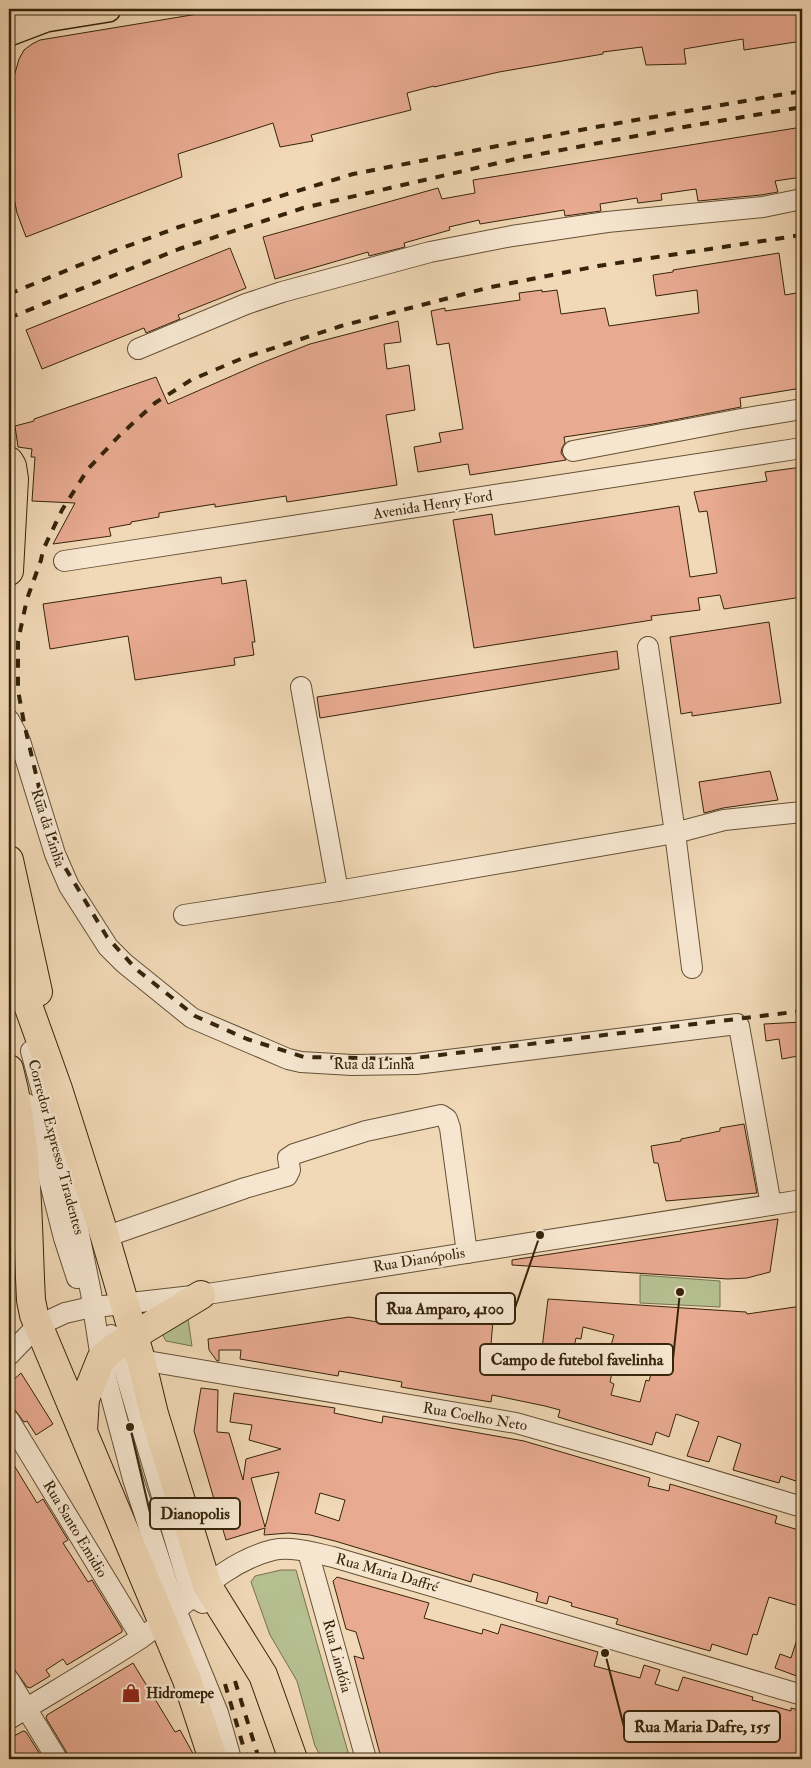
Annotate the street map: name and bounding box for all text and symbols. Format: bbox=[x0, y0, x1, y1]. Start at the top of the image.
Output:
street label: Avenida Henry Ford bbox=[371, 486, 495, 524]
street label: Rua da Linha bbox=[26, 787, 70, 870]
street label: Rua da Linha bbox=[333, 1055, 415, 1074]
street label: Corredor Expresso Tiradentes bbox=[22, 1057, 89, 1237]
street label: Rua Dianópolis bbox=[372, 1243, 466, 1278]
callout: Rua Amparo, 4100 bbox=[376, 1293, 515, 1324]
text: Rua Amparo, 4100 bbox=[386, 1299, 504, 1320]
callout: Campo de futebol favelinha bbox=[480, 1344, 673, 1375]
text: Campo de futebol favelinha bbox=[491, 1350, 664, 1371]
street label: Rua Coelho Neto bbox=[421, 1398, 529, 1436]
street label: Rua Santo Emidio bbox=[39, 1477, 111, 1581]
callout: Dianopolis bbox=[150, 1498, 240, 1529]
text: Dianopolis bbox=[160, 1504, 230, 1525]
street label: Rua Maria Daffré bbox=[333, 1549, 441, 1597]
street label: Rua Lindóia bbox=[318, 1617, 356, 1695]
shop icon: Hidromepe bbox=[120, 1682, 142, 1704]
place label: Hidromepe bbox=[146, 1684, 215, 1704]
callout: Rua Maria Dafre, 155 bbox=[624, 1711, 780, 1742]
text: Rua Maria Dafre, 155 bbox=[634, 1717, 771, 1737]

